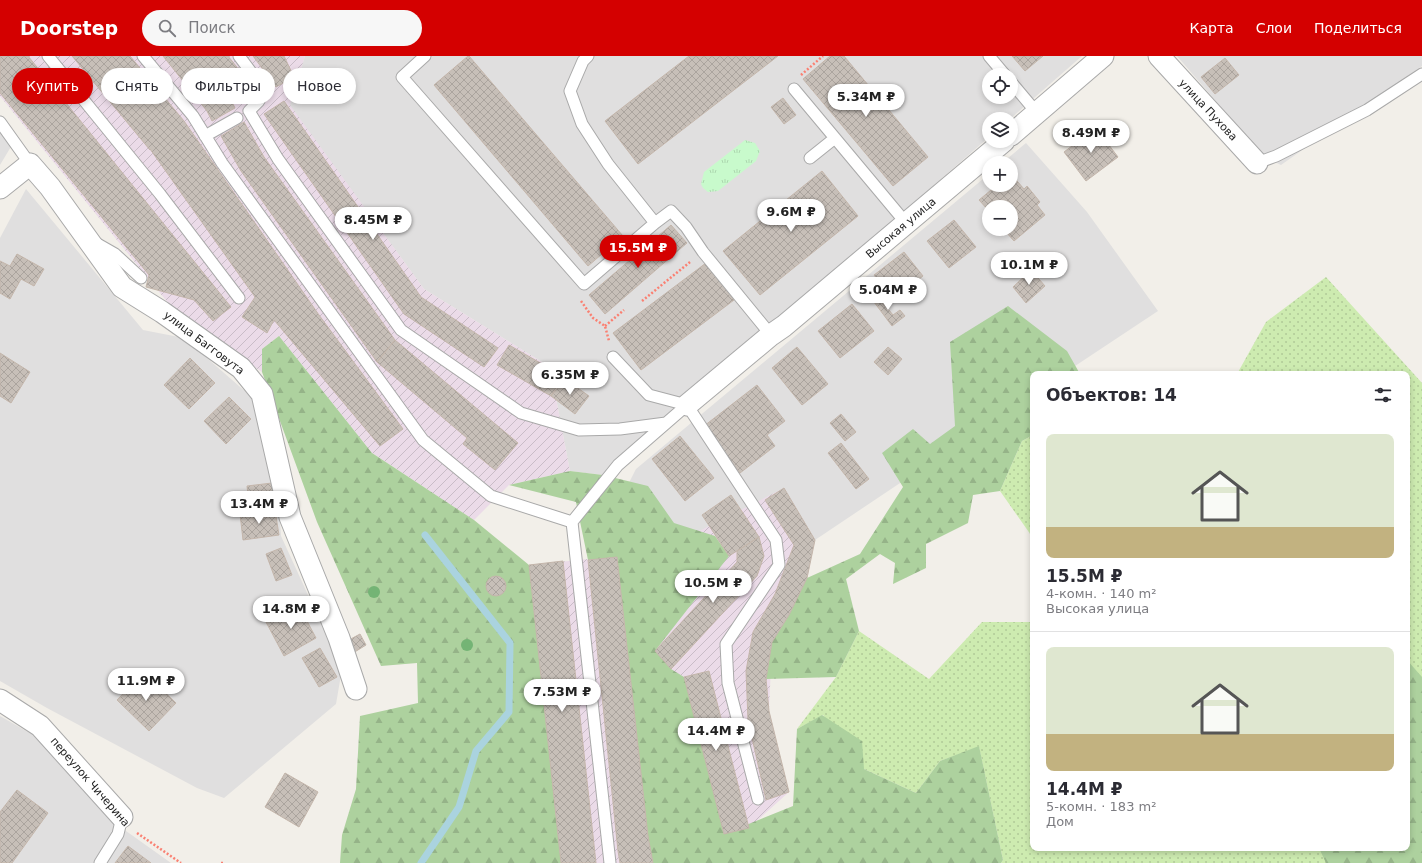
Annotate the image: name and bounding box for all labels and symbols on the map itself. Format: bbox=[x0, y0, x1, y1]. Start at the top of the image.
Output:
street label: улица Пухова bbox=[1176, 76, 1240, 144]
pin: 5.34M ₽ bbox=[829, 84, 903, 118]
pin: 8.49M ₽ bbox=[1054, 120, 1128, 154]
street label: Высокая улица bbox=[863, 195, 939, 261]
pin: 9.6M ₽ bbox=[758, 199, 824, 233]
pin: 8.45M ₽ bbox=[336, 207, 410, 241]
pin: 15.5M ₽ bbox=[601, 235, 675, 269]
pin: 10.1M ₽ bbox=[992, 252, 1066, 286]
pin: 5.04M ₽ bbox=[851, 277, 925, 311]
street label: улица Багговута bbox=[161, 309, 247, 377]
pin: 6.35M ₽ bbox=[533, 362, 607, 396]
pin: 13.4M ₽ bbox=[222, 491, 296, 525]
pin: 10.5M ₽ bbox=[676, 570, 750, 604]
pin: 14.8M ₽ bbox=[254, 596, 328, 630]
pin: 11.9M ₽ bbox=[109, 668, 183, 702]
pin: 7.53M ₽ bbox=[525, 679, 599, 713]
pin: 14.4M ₽ bbox=[679, 718, 753, 752]
street label: переулок Чичерина bbox=[48, 735, 132, 829]

